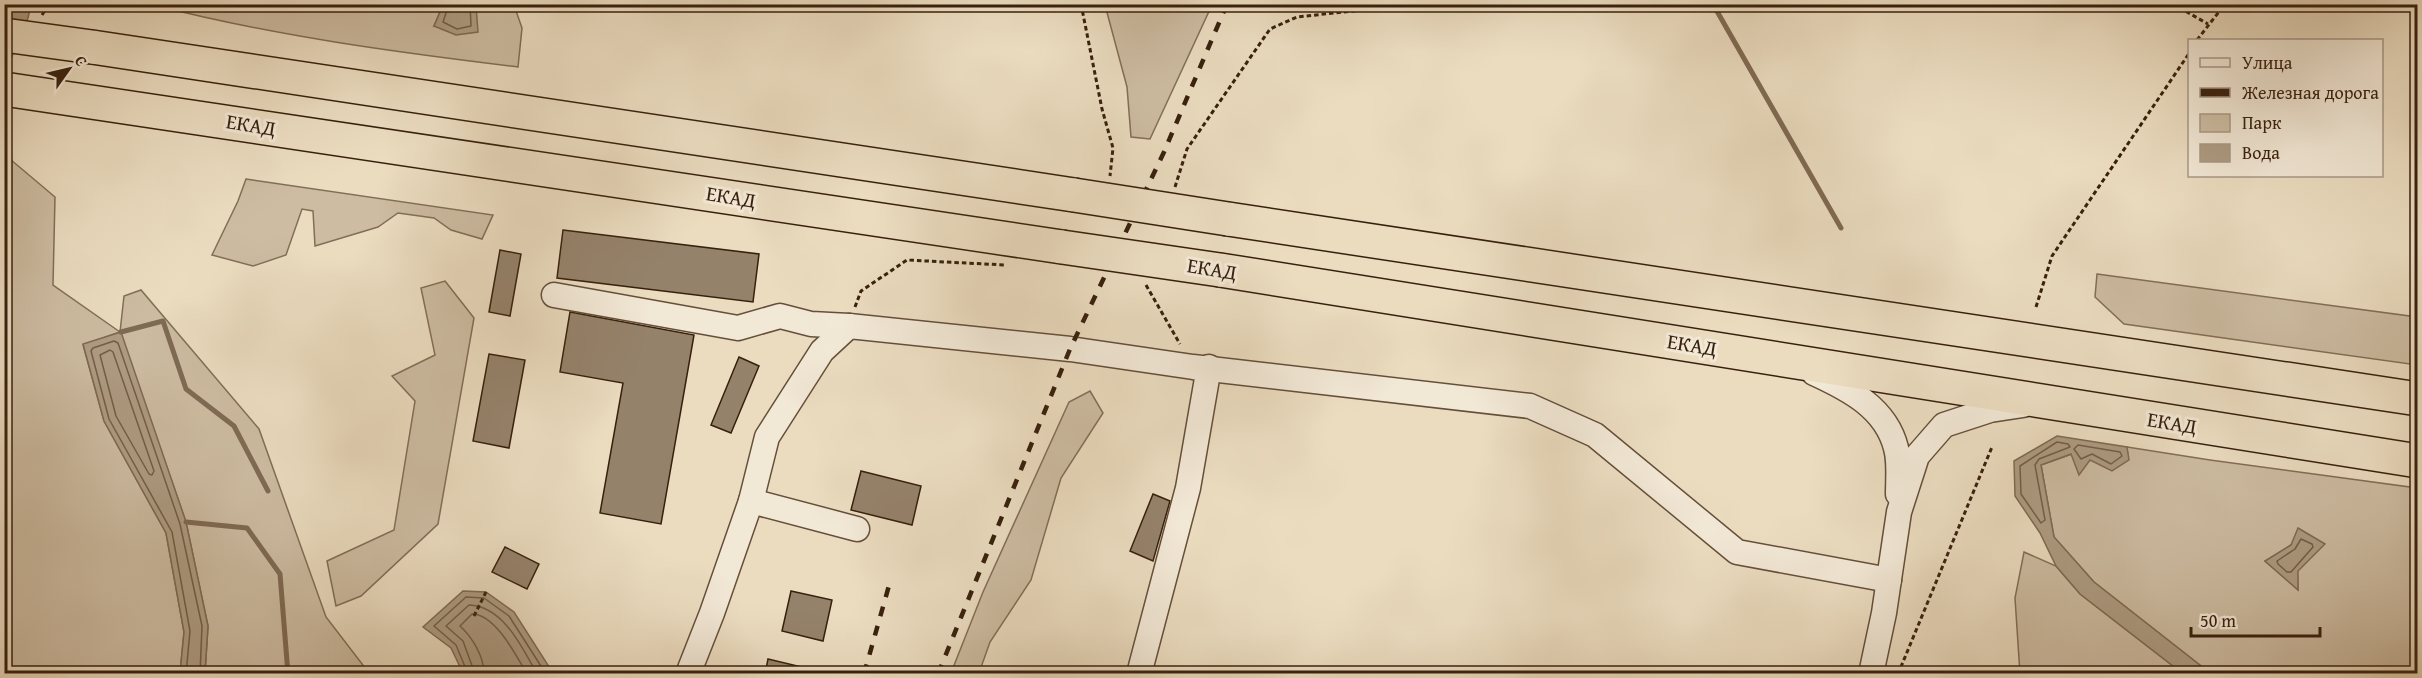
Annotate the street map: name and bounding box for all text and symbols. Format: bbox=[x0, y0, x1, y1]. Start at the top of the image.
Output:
north arrow bbox=[39, 39, 99, 99]
legend bbox=[2188, 39, 2383, 177]
text: Улица bbox=[2242, 49, 2293, 76]
text: С bbox=[69, 50, 94, 71]
text: Железная дорога bbox=[2241, 79, 2379, 106]
street label: ЕКАД bbox=[224, 105, 278, 144]
text: Парк bbox=[2242, 109, 2282, 136]
text: Вода bbox=[2242, 139, 2280, 166]
street label: ЕКАД bbox=[704, 177, 758, 216]
street label: ЕКАД bbox=[1185, 249, 1239, 288]
street label: ЕКАД bbox=[1665, 325, 1719, 364]
street label: ЕКАД bbox=[2145, 403, 2199, 442]
scale bar bbox=[2191, 600, 2320, 638]
text: 50 m bbox=[2200, 607, 2236, 634]

